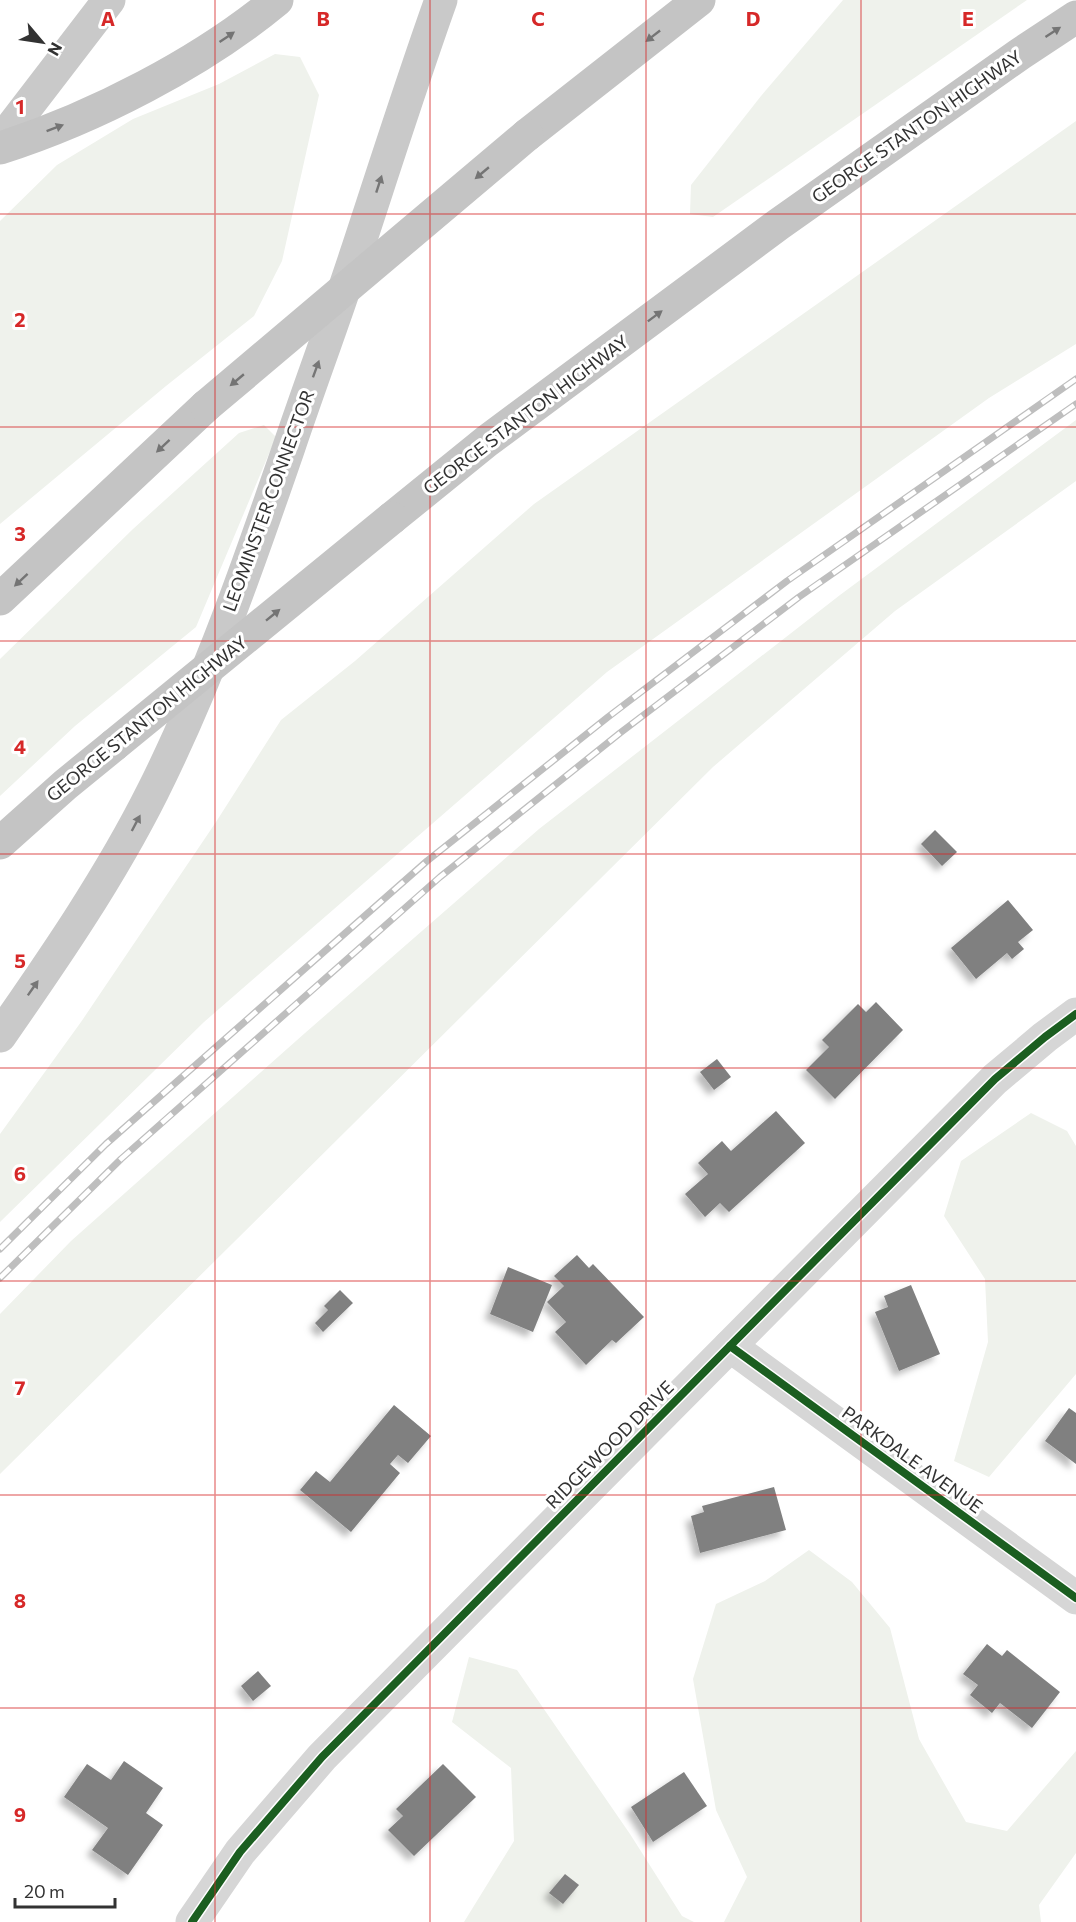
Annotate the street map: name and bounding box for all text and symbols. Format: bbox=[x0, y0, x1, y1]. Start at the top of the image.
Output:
text: A bbox=[101, 6, 115, 30]
text: B bbox=[316, 6, 330, 30]
text: C bbox=[531, 6, 545, 30]
text: D bbox=[746, 6, 760, 30]
text: E bbox=[962, 6, 974, 30]
north arrow bbox=[12, 12, 72, 72]
one-way arrow bbox=[1045, 27, 1061, 38]
one-way arrow bbox=[646, 30, 661, 42]
one-way arrow bbox=[219, 31, 235, 43]
text: N bbox=[44, 40, 67, 59]
street label: GEORGE STANTON HIGHWAY bbox=[807, 45, 1026, 207]
text: 1 bbox=[15, 94, 25, 118]
one-way arrow bbox=[46, 123, 64, 132]
one-way arrow bbox=[475, 166, 490, 179]
one-way arrow bbox=[374, 175, 384, 193]
text: 2 bbox=[14, 307, 26, 331]
one-way arrow bbox=[647, 310, 663, 323]
street label: GEORGE STANTON HIGHWAY bbox=[418, 330, 633, 499]
one-way arrow bbox=[312, 360, 322, 378]
one-way arrow bbox=[230, 373, 245, 386]
street label: LEOMINSTER CONNECTOR bbox=[218, 387, 318, 614]
one-way arrow bbox=[156, 439, 170, 453]
text: 3 bbox=[14, 521, 26, 545]
one-way arrow bbox=[14, 572, 28, 586]
one-way arrow bbox=[265, 609, 281, 622]
street label: GEORGE STANTON HIGHWAY bbox=[42, 630, 251, 806]
text: 4 bbox=[14, 734, 26, 758]
one-way arrow bbox=[131, 814, 141, 831]
text: 5 bbox=[14, 948, 26, 972]
one-way arrow bbox=[27, 981, 39, 997]
text: 6 bbox=[14, 1161, 26, 1185]
text: 7 bbox=[15, 1375, 26, 1399]
street label: RIDGEWOOD DRIVE bbox=[541, 1376, 678, 1513]
street label: PARKDALE AVENUE bbox=[838, 1401, 987, 1517]
text: 8 bbox=[14, 1588, 26, 1612]
text: 9 bbox=[14, 1802, 26, 1826]
scale bar bbox=[15, 1871, 116, 1909]
text: 20 m bbox=[24, 1880, 65, 1902]

